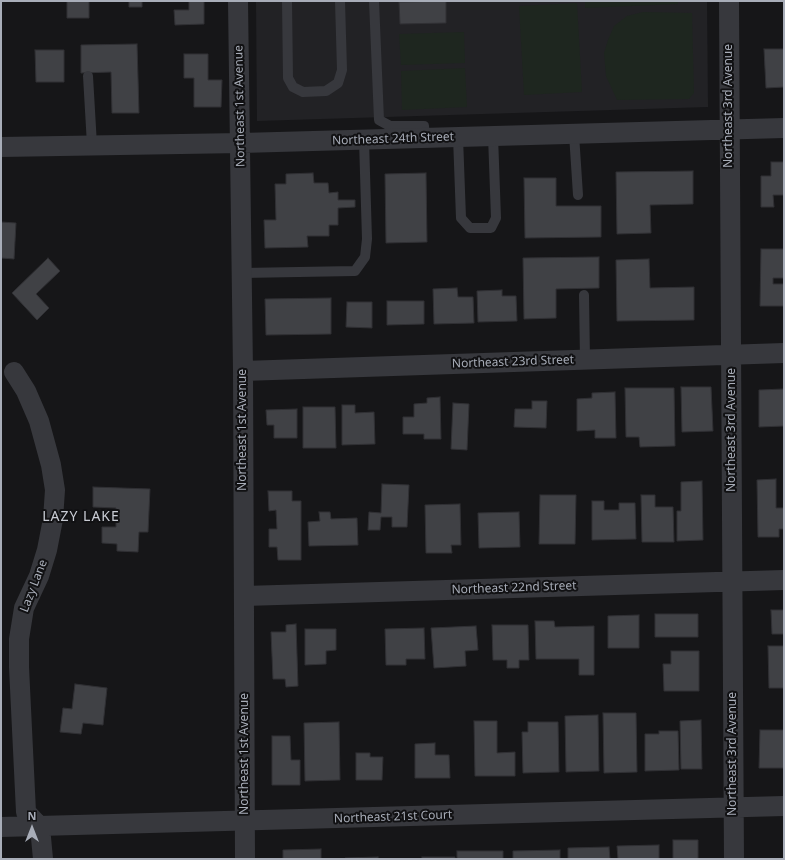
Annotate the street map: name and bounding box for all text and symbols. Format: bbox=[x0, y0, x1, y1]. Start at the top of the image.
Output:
street label: Northeast 3rd Avenue bbox=[722, 44, 736, 168]
street label: Northeast 1st Avenue bbox=[232, 45, 248, 167]
street label: Northeast 24th Street bbox=[332, 130, 454, 148]
street label: Northeast 23rd Street bbox=[452, 353, 574, 371]
street label: Northeast 3rd Avenue bbox=[725, 368, 739, 492]
street label: Northeast 1st Avenue bbox=[236, 369, 250, 491]
district label: LAZY LAKE bbox=[42, 509, 120, 525]
street label: Lazy Lane bbox=[17, 558, 51, 614]
street label: Northeast 22nd Street bbox=[451, 579, 577, 597]
street label: Northeast 3rd Avenue bbox=[726, 692, 740, 816]
street label: Northeast 1st Avenue bbox=[238, 693, 252, 815]
north arrow bbox=[12, 808, 52, 848]
text: N bbox=[28, 808, 36, 823]
street label: Northeast 21st Court bbox=[334, 808, 452, 826]

